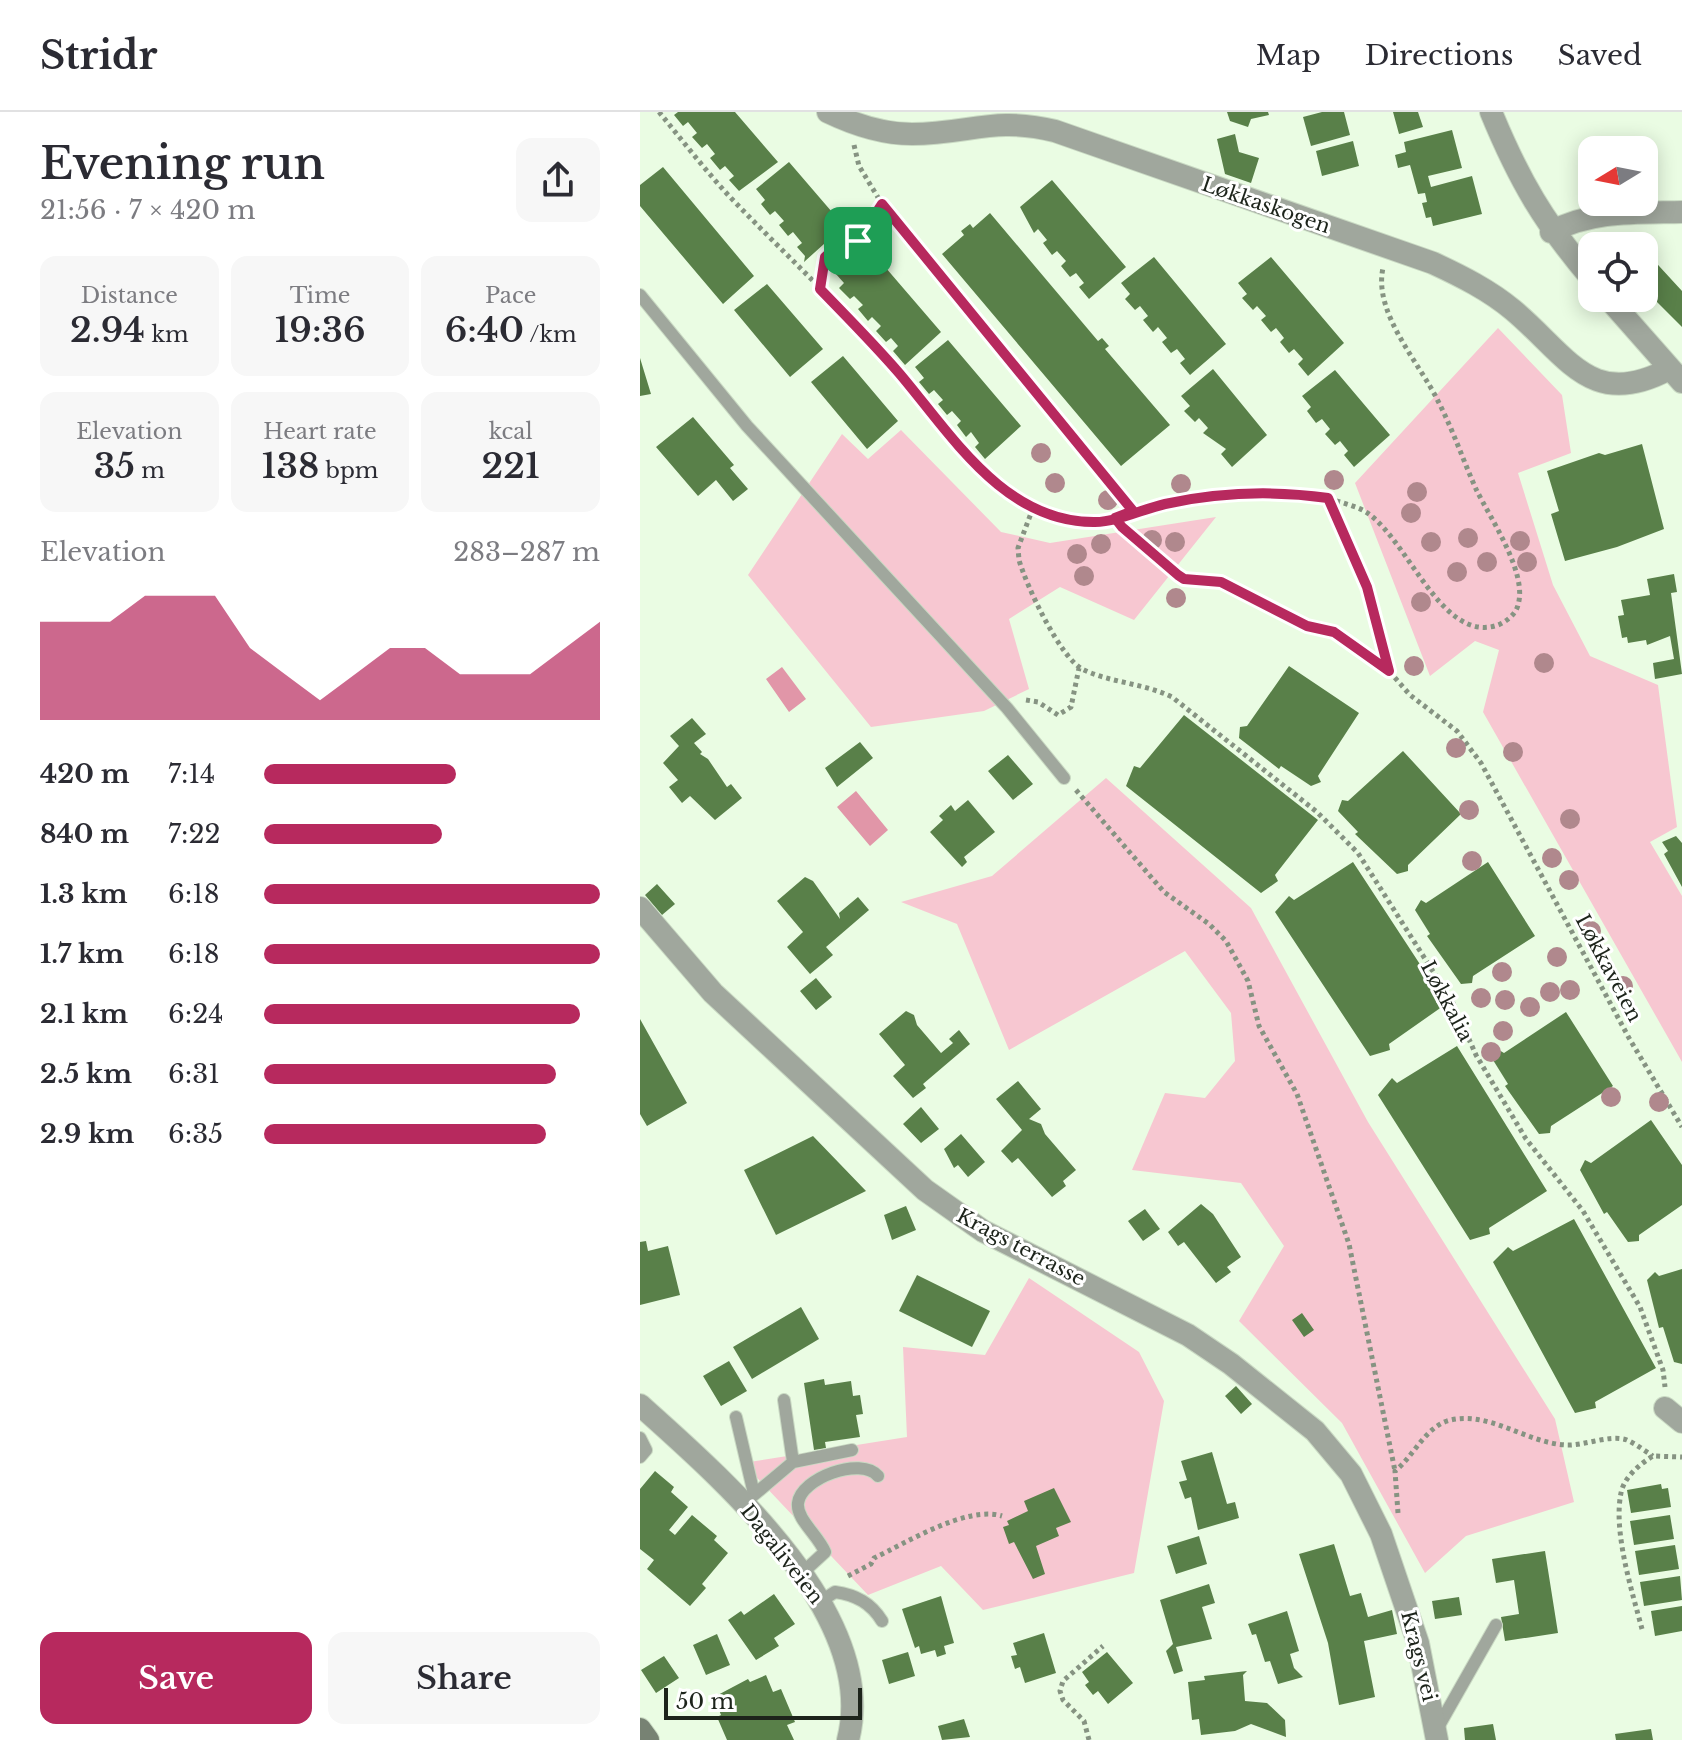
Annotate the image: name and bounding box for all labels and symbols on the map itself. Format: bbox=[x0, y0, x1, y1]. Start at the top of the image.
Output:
north arrow bbox=[1578, 136, 1658, 216]
street label: Løkkaskogen bbox=[1199, 172, 1334, 238]
pin bbox=[824, 207, 892, 275]
street label: Løkkaveien bbox=[1571, 910, 1647, 1026]
street label: Løkkalia bbox=[1416, 957, 1479, 1046]
street label: Krags terrasse bbox=[953, 1203, 1089, 1291]
street label: Dagaliveien bbox=[736, 1499, 829, 1609]
street label: Krags vei bbox=[1396, 1608, 1442, 1704]
scale bar bbox=[664, 1684, 862, 1720]

